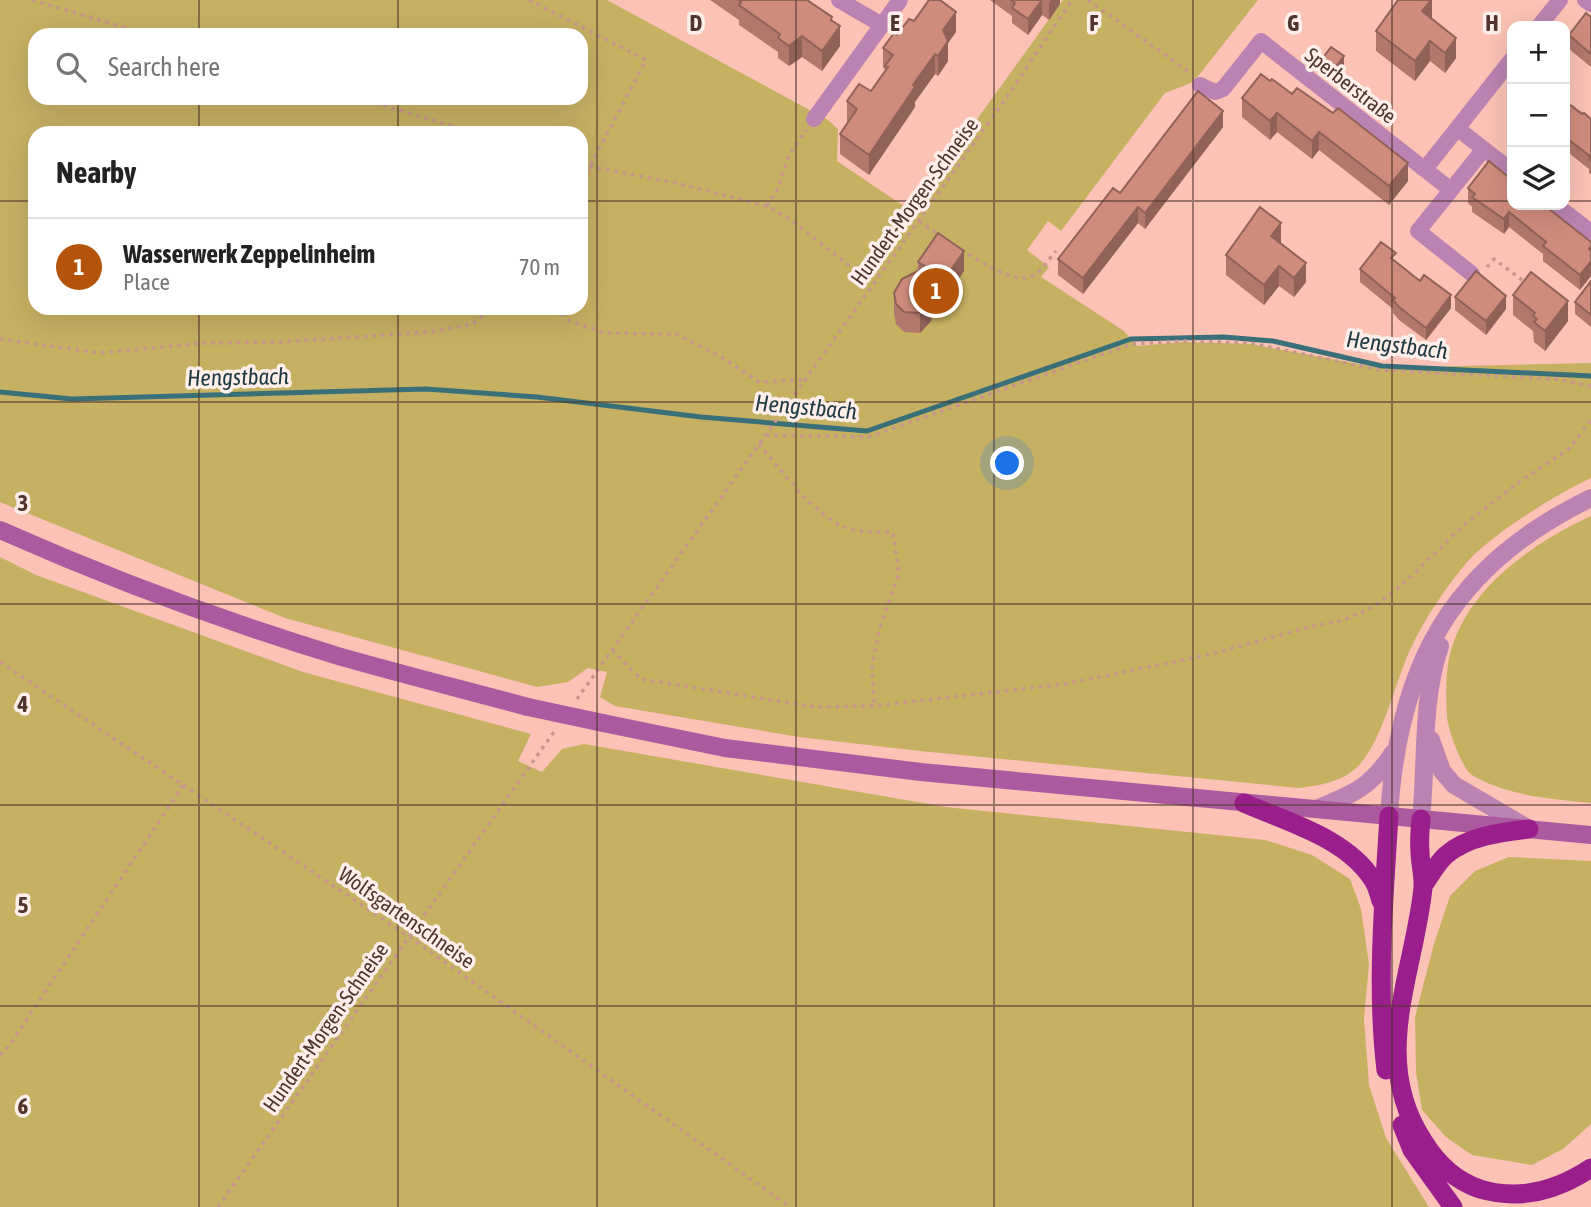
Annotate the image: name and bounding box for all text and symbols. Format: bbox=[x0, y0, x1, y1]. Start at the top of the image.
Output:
text: D bbox=[690, 10, 703, 36]
text: E bbox=[890, 10, 900, 36]
text: F bbox=[1089, 10, 1099, 36]
text: G bbox=[1287, 10, 1299, 36]
text: H bbox=[1485, 10, 1499, 36]
map controls bbox=[1507, 21, 1570, 210]
button: + bbox=[1507, 21, 1570, 84]
search box bbox=[28, 28, 588, 105]
street label: Sperberstraße bbox=[1301, 42, 1401, 128]
icon: search bbox=[52, 48, 90, 86]
text: Search here bbox=[108, 52, 220, 82]
button: − bbox=[1507, 84, 1570, 147]
street label: Hundert-Morgen-Schneise bbox=[845, 113, 983, 289]
button: layers bbox=[1507, 147, 1570, 210]
text: Nearby bbox=[56, 155, 136, 189]
text: Wasserwerk Zeppelinheim bbox=[123, 239, 375, 269]
text: 1 bbox=[74, 254, 84, 280]
text: 70 m bbox=[519, 254, 560, 280]
pin: 1 bbox=[913, 265, 959, 317]
text: Place bbox=[123, 269, 170, 295]
water label: Hengstbach bbox=[1345, 326, 1449, 364]
water label: Hengstbach bbox=[187, 363, 289, 391]
water label: Hengstbach bbox=[754, 390, 858, 424]
your location bbox=[990, 446, 1024, 480]
text: 3 bbox=[18, 490, 28, 516]
text: 4 bbox=[17, 691, 29, 717]
street label: Wolfsgartenschneise bbox=[335, 861, 479, 973]
text: 5 bbox=[18, 892, 29, 918]
street label: Hundert-Morgen-Schneise bbox=[258, 938, 392, 1116]
text: 6 bbox=[18, 1093, 29, 1119]

